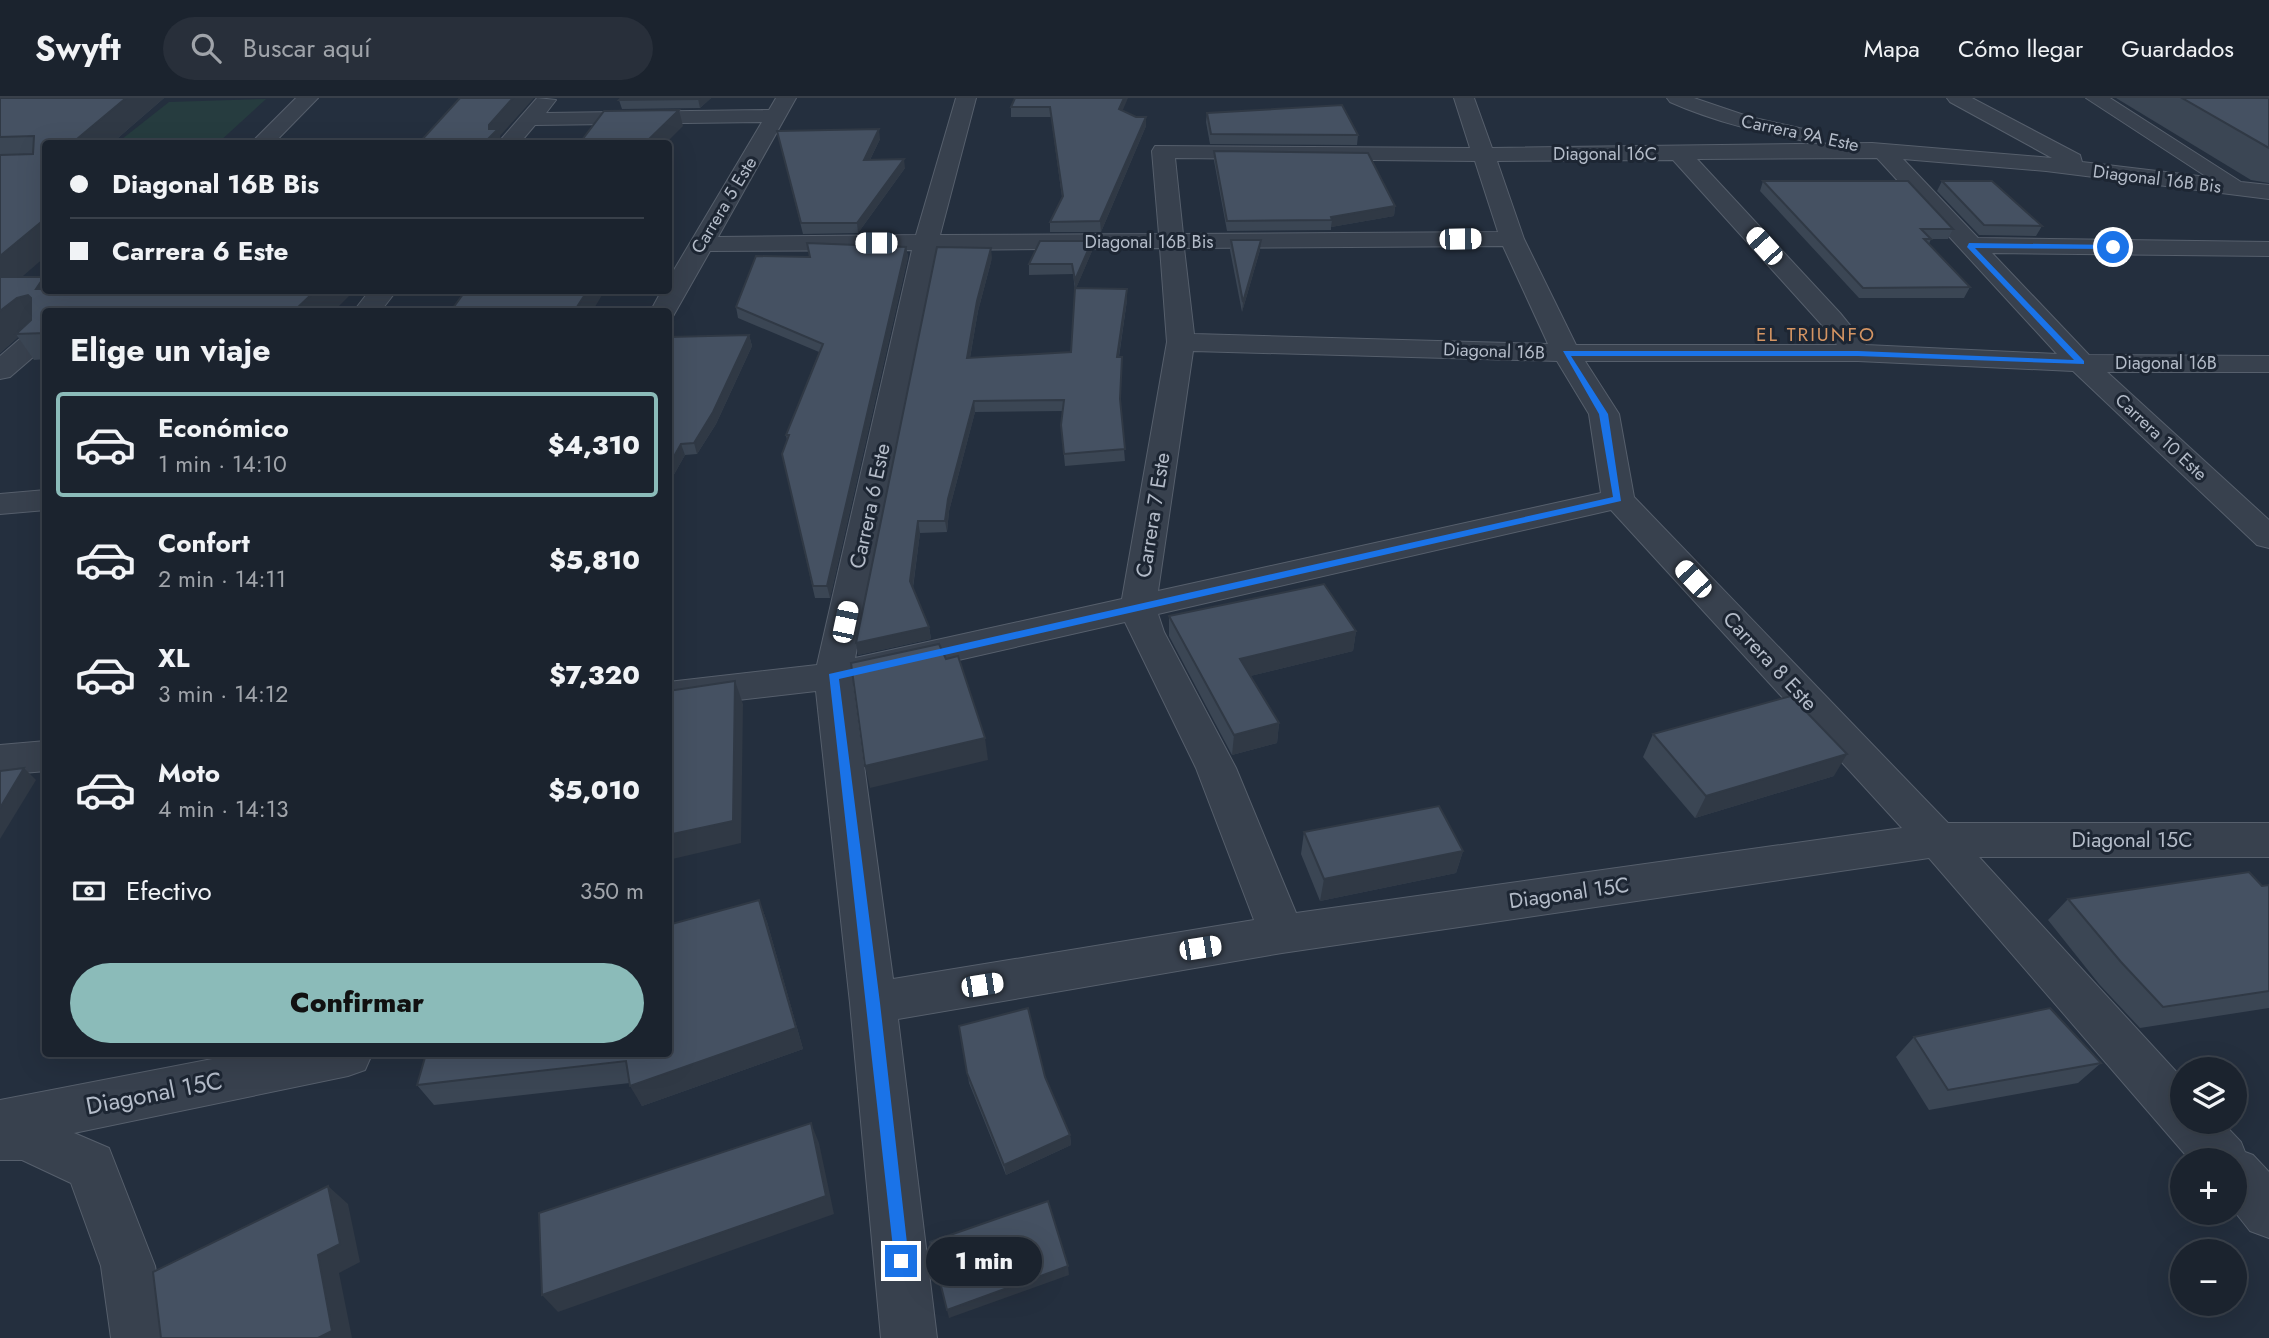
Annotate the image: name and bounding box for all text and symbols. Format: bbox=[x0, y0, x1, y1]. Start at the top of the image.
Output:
search box bbox=[163, 17, 653, 80]
text: Swyft bbox=[35, 25, 121, 72]
icon: search bbox=[187, 29, 225, 67]
text: Buscar aquí bbox=[243, 29, 371, 67]
text: Mapa bbox=[1864, 31, 1920, 66]
text: Cómo llegar bbox=[1958, 31, 2083, 66]
text: Guardados bbox=[2121, 31, 2234, 66]
street label: Carrera 9A Este bbox=[1739, 108, 1861, 158]
street label: Diagonal 16C bbox=[1553, 141, 1657, 167]
street label: Carrera 5 Este bbox=[685, 152, 763, 258]
street label: Diagonal 16B Bis bbox=[2091, 158, 2223, 200]
text: Diagonal 16B Bis bbox=[112, 165, 319, 203]
car bbox=[1743, 223, 1786, 269]
car bbox=[1439, 228, 1482, 250]
street label: Diagonal 16B Bis bbox=[1084, 229, 1214, 255]
route start bbox=[2097, 231, 2129, 263]
text: Carrera 6 Este bbox=[112, 232, 289, 270]
car bbox=[856, 233, 898, 254]
district label: EL TRIUNFO bbox=[1756, 321, 1876, 348]
text: Elige un viaje bbox=[70, 327, 271, 373]
street label: Diagonal 16B bbox=[1443, 336, 1545, 366]
street label: Diagonal 16B bbox=[2115, 350, 2217, 376]
street label: Carrera 10 Este bbox=[2109, 387, 2213, 487]
text: Económico bbox=[158, 409, 289, 447]
icon: car bbox=[74, 413, 137, 476]
text: $4,310 bbox=[548, 426, 640, 464]
street label: Carrera 6 Este bbox=[842, 440, 898, 571]
text: 1 min · 14:10 bbox=[158, 447, 287, 481]
street label: Carrera 7 Este bbox=[1128, 450, 1178, 580]
text: Confort bbox=[158, 524, 250, 562]
icon: car bbox=[74, 528, 137, 591]
text: $5,810 bbox=[549, 541, 640, 579]
car bbox=[1671, 556, 1716, 602]
text: 2 min · 14:11 bbox=[158, 562, 286, 596]
car bbox=[831, 599, 860, 645]
street label: Carrera 8 Este bbox=[1716, 604, 1824, 718]
text: XL bbox=[158, 639, 190, 677]
icon: car bbox=[74, 643, 137, 706]
text: $7,320 bbox=[549, 656, 640, 694]
text: 3 min · 14:12 bbox=[158, 677, 288, 711]
text: Moto bbox=[158, 754, 220, 792]
icon: car bbox=[74, 758, 137, 821]
text: $5,010 bbox=[548, 771, 640, 809]
text: 4 min · 14:13 bbox=[158, 792, 289, 826]
street label: Diagonal 15C bbox=[2071, 825, 2193, 855]
street label: Diagonal 15C bbox=[1507, 870, 1631, 916]
icon: cash bbox=[70, 872, 108, 910]
text: Efectivo bbox=[126, 872, 212, 910]
text: 350 m bbox=[580, 874, 644, 908]
car bbox=[1178, 934, 1223, 962]
button: Confirmar bbox=[70, 963, 644, 1043]
car bbox=[960, 971, 1005, 999]
map controls bbox=[2170, 1057, 2247, 1316]
button: layers bbox=[2170, 1057, 2247, 1134]
street label: Diagonal 15C bbox=[83, 1063, 225, 1123]
button: + bbox=[2170, 1148, 2247, 1225]
callout: 1 min bbox=[926, 1236, 1041, 1286]
button: − bbox=[2170, 1239, 2247, 1316]
text: 1 min bbox=[955, 1244, 1013, 1278]
route end bbox=[885, 1245, 917, 1277]

